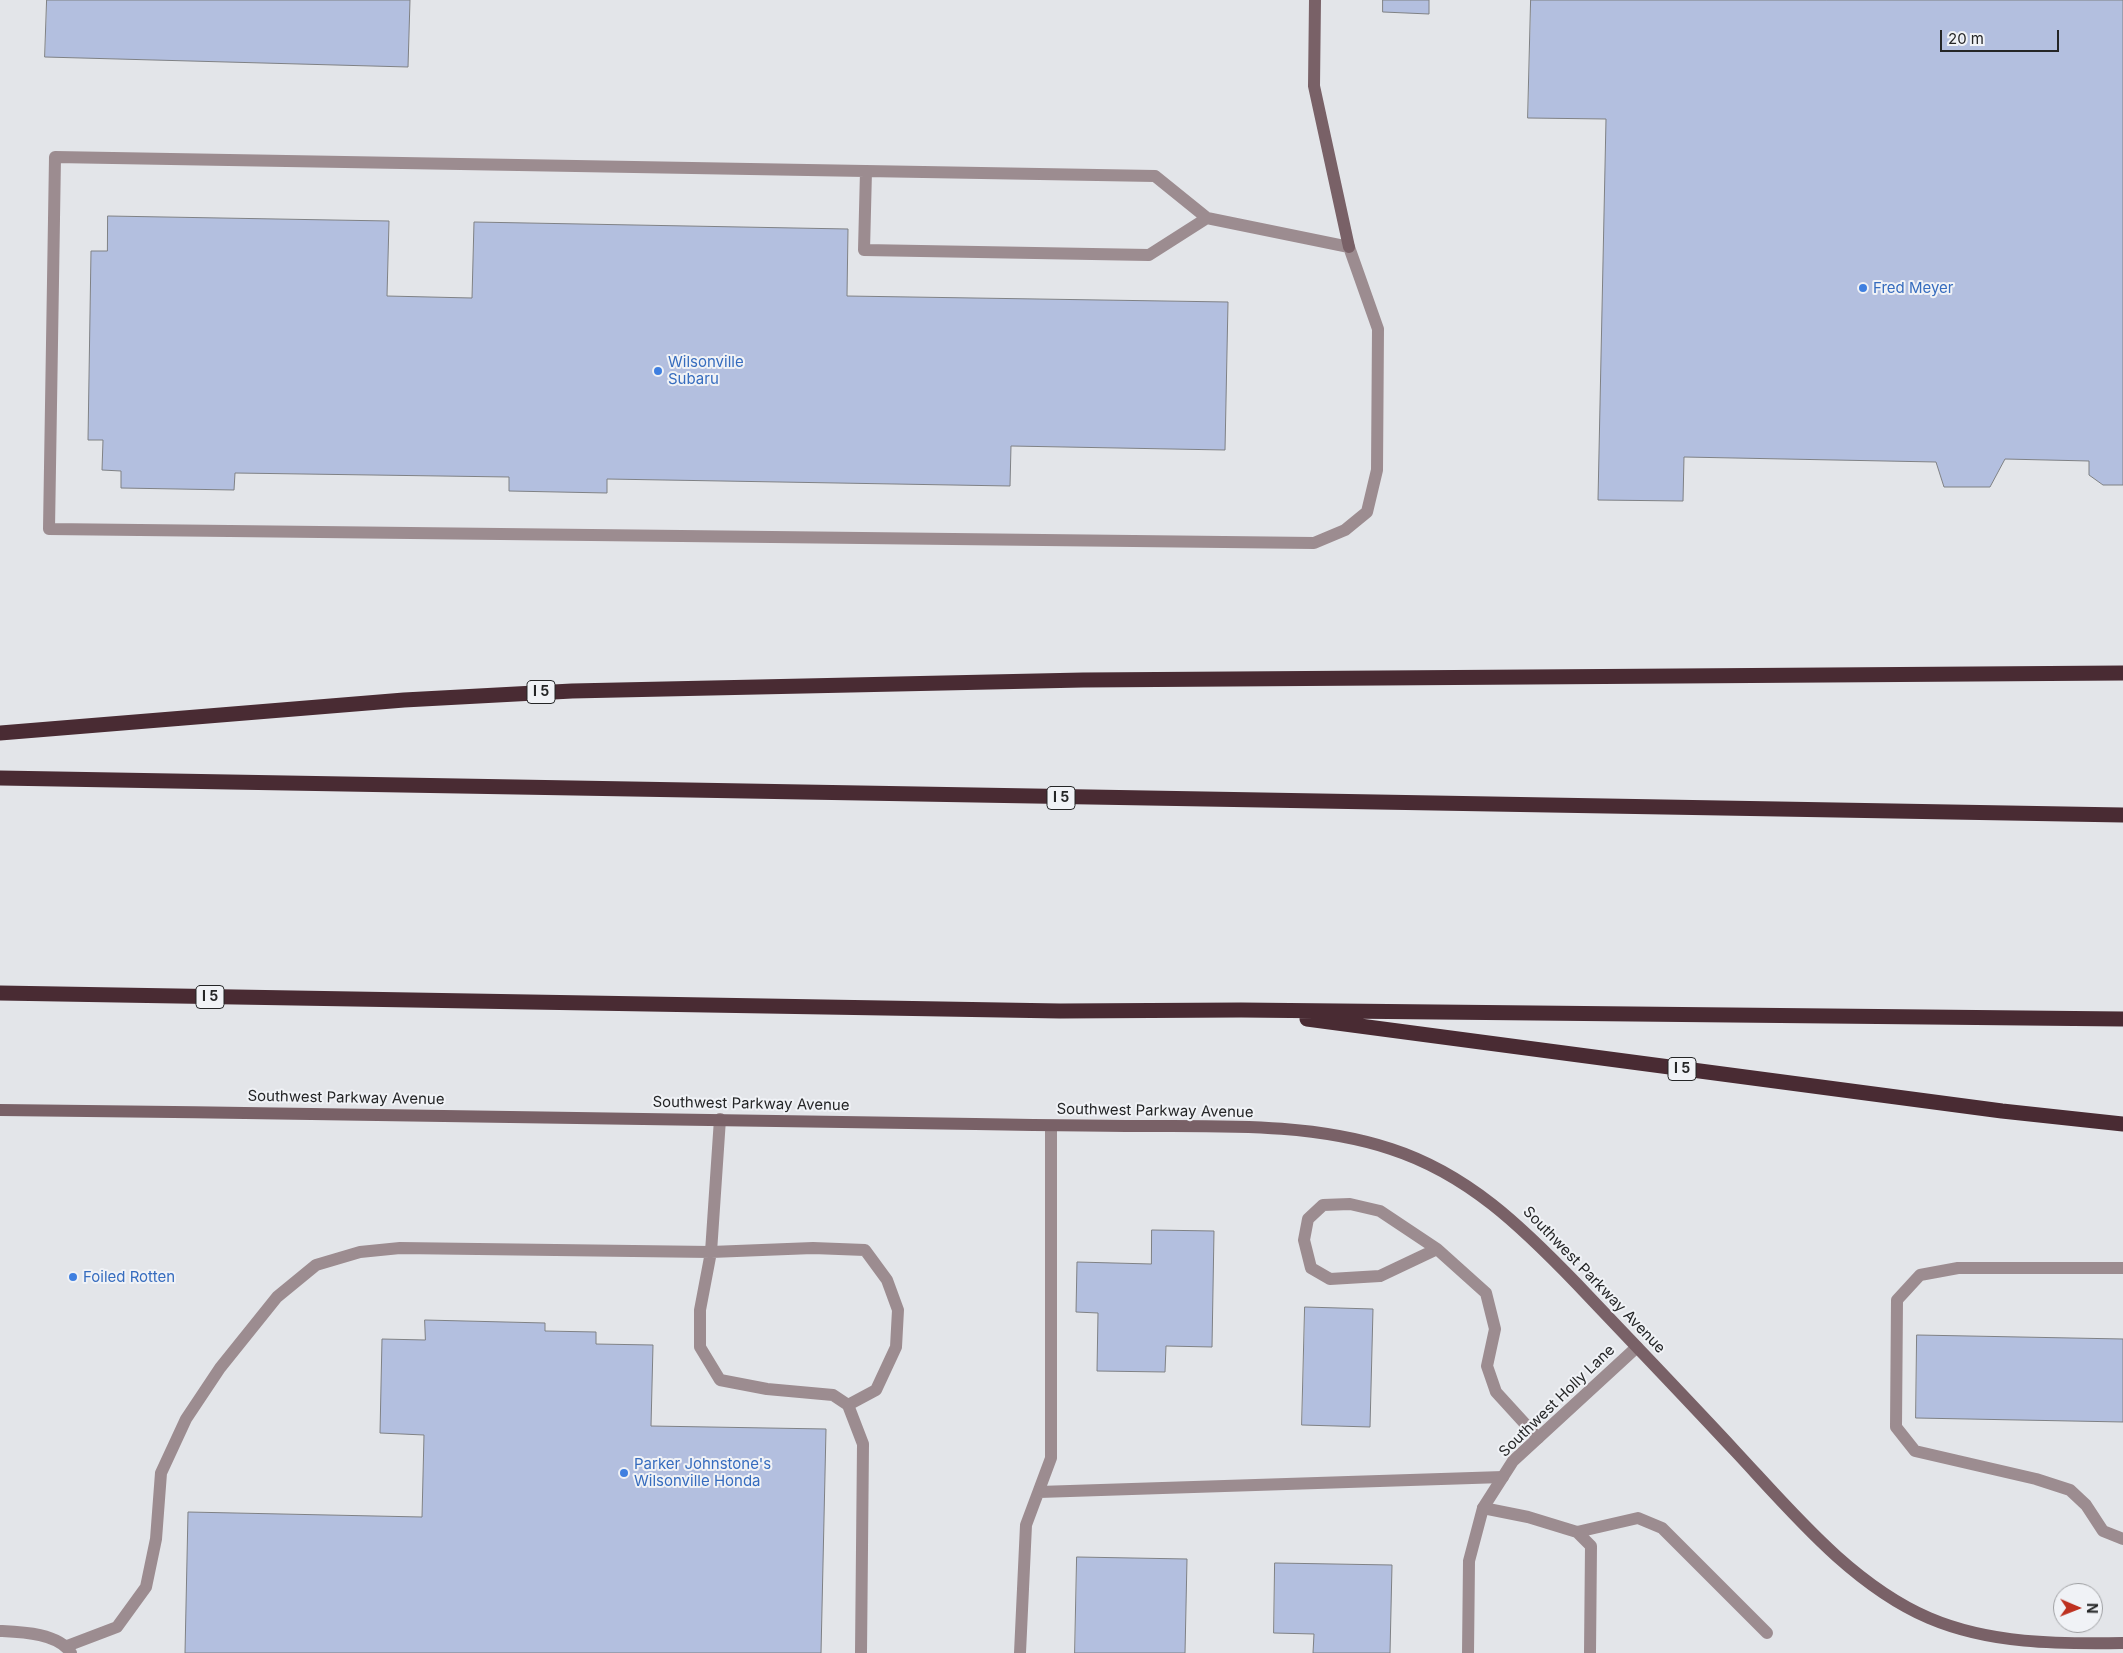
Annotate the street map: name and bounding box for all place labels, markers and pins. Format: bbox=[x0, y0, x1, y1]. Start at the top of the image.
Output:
place label: Fred Meyer bbox=[1873, 279, 1953, 297]
marker: Fred Meyer bbox=[1857, 282, 1869, 294]
place label: Wilsonville Subaru bbox=[668, 353, 744, 388]
marker: Wilsonville Subaru bbox=[652, 365, 664, 377]
place label: Foiled Rotten bbox=[83, 1268, 175, 1286]
marker: Foiled Rotten bbox=[67, 1271, 79, 1283]
place label: Parker Johnstone's Wilsonville Honda bbox=[634, 1455, 771, 1490]
marker: Parker Johnstone's Wilsonville Honda bbox=[618, 1467, 630, 1479]

